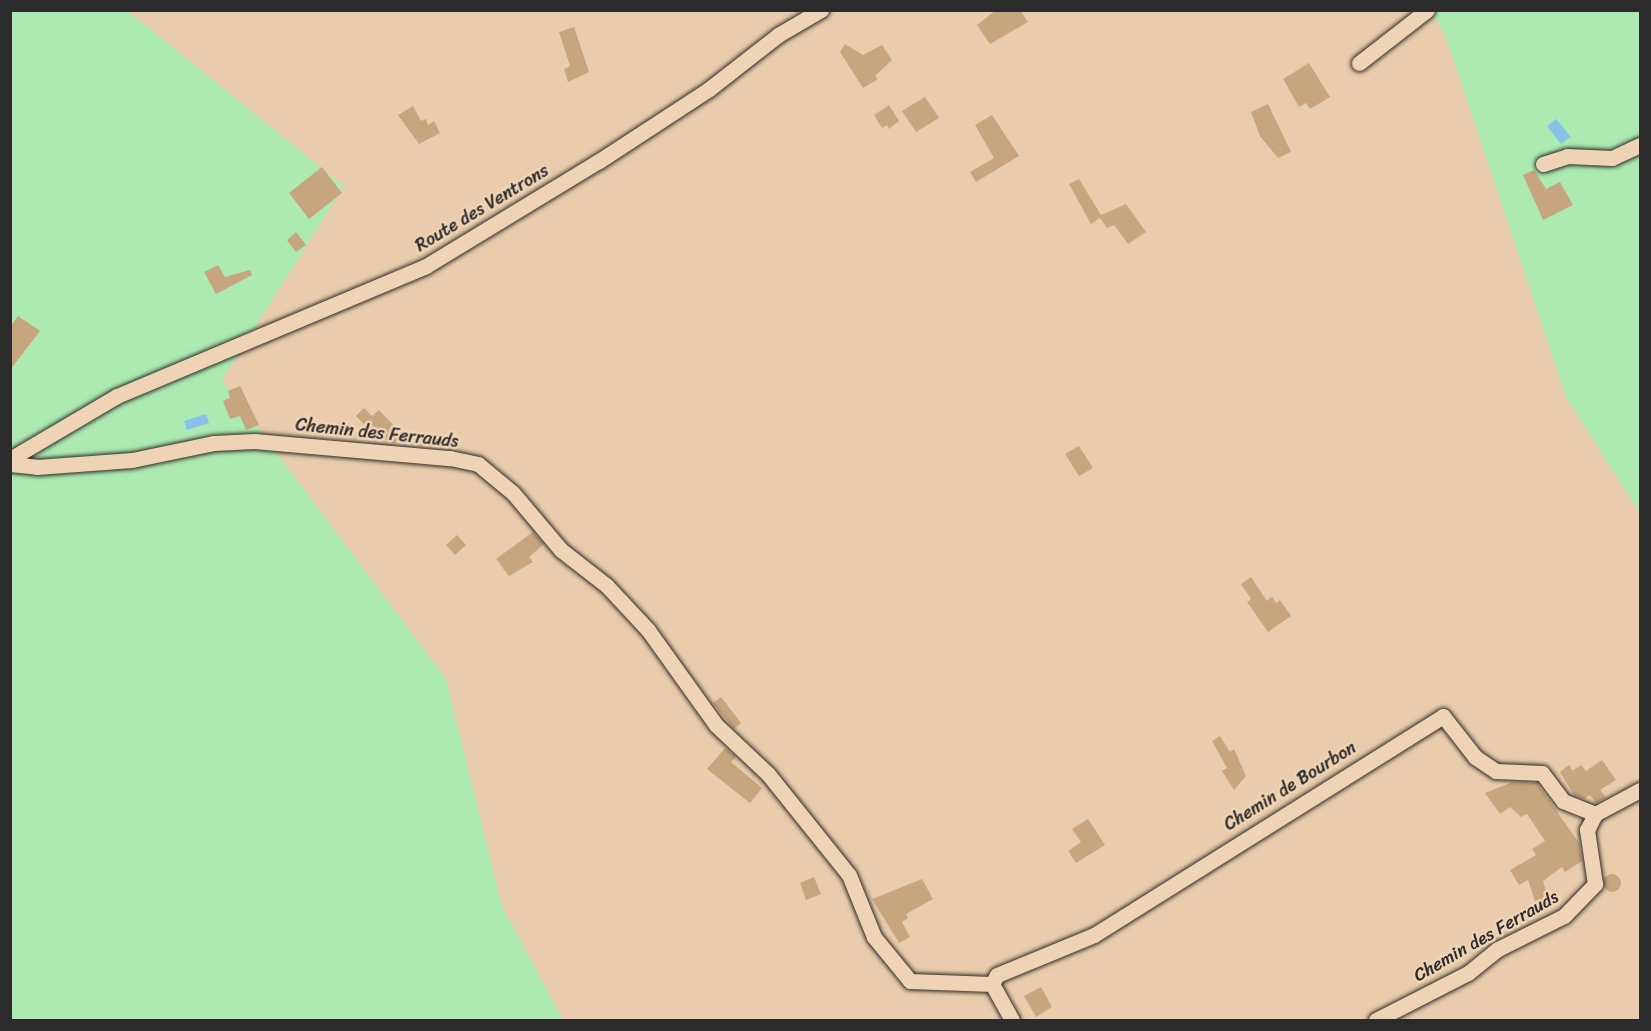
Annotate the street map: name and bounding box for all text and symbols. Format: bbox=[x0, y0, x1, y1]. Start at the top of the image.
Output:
street label: Route des Ventrons bbox=[411, 159, 553, 257]
street label: Chemin des Ferrauds bbox=[294, 414, 460, 452]
street label: Chemin de Bourbon bbox=[1220, 736, 1360, 836]
street label: Chemin des Ferrauds bbox=[1409, 885, 1563, 987]

